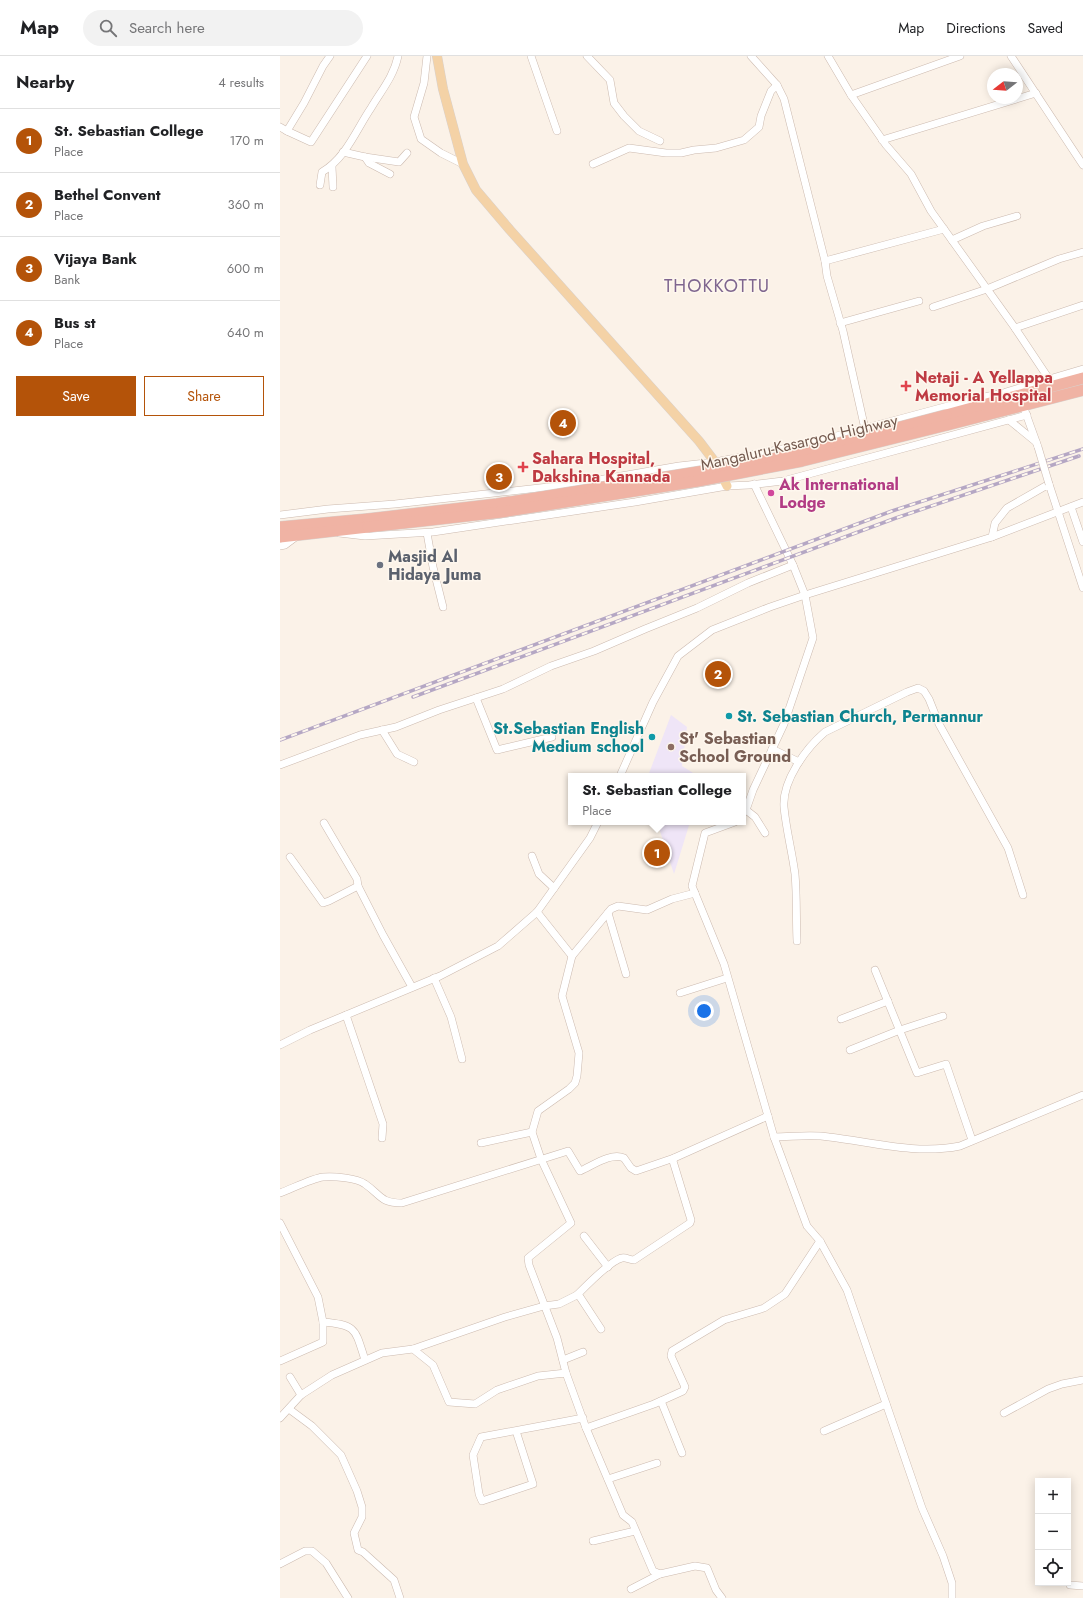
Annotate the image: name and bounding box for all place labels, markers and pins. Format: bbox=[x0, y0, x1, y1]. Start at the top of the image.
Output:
place label: Netaji - A Yellappa Memorial Hospital bbox=[915, 366, 1053, 407]
marker: Netaji - A Yellappa Memorial Hospital bbox=[900, 380, 912, 392]
pin: 4 bbox=[550, 408, 576, 438]
place label: Sahara Hospital, Dakshina Kannada bbox=[532, 447, 670, 488]
marker: Sahara Hospital, Dakshina Kannada bbox=[517, 461, 529, 473]
pin: 3 bbox=[486, 462, 512, 492]
place label: Ak International Lodge bbox=[778, 473, 899, 514]
marker: Ak International Lodge bbox=[766, 488, 776, 498]
place label: Masjid Al Hidaya Juma bbox=[388, 545, 481, 586]
marker: Masjid Al Hidaya Juma bbox=[375, 560, 385, 570]
pin: 2 bbox=[705, 659, 731, 689]
place label: St. Sebastian Church, Permannur bbox=[737, 705, 984, 728]
marker: St. Sebastian Church, Permannur bbox=[724, 711, 734, 721]
place label: St.Sebastian English Medium school bbox=[493, 717, 644, 758]
place label: St' Sebastian School Ground bbox=[679, 727, 791, 768]
marker: St.Sebastian English Medium school bbox=[647, 732, 657, 742]
marker: St' Sebastian School Ground bbox=[666, 742, 676, 752]
pin: 1 bbox=[644, 838, 670, 868]

